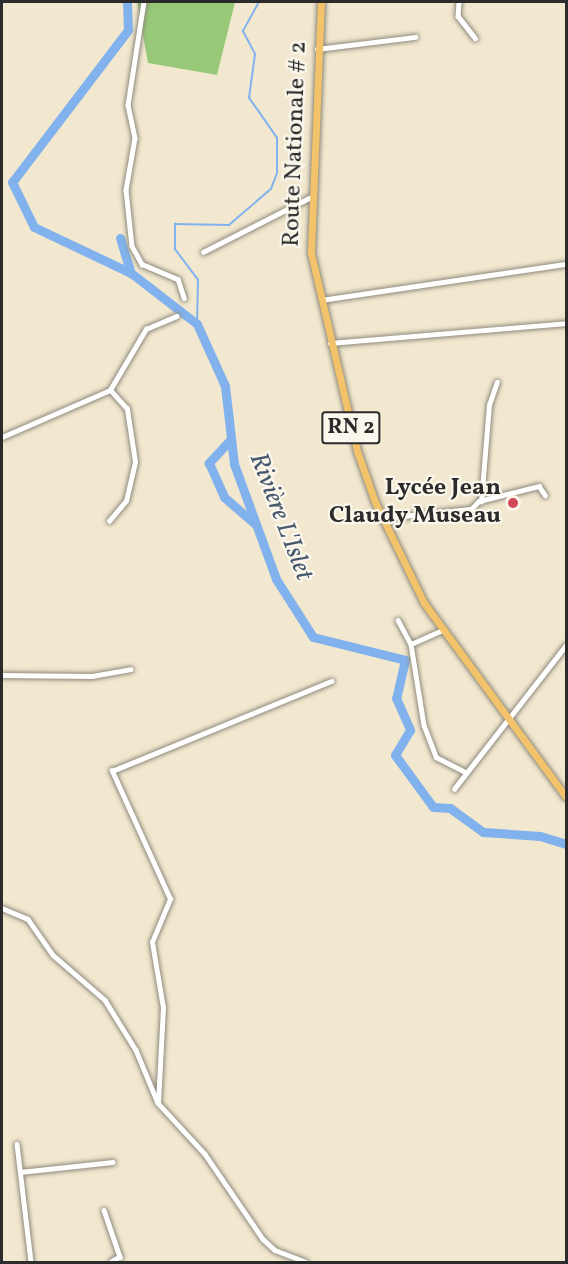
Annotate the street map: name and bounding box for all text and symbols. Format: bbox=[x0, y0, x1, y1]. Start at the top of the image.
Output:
street label: Route Nationale # 2 bbox=[278, 41, 314, 247]
road number: RN 2 bbox=[321, 409, 381, 447]
water label: Rivière L'Islet bbox=[241, 449, 319, 585]
place label: Lycée Jean Claudy Museau bbox=[329, 475, 501, 531]
marker: Lycée Jean Claudy Museau bbox=[506, 496, 520, 510]

